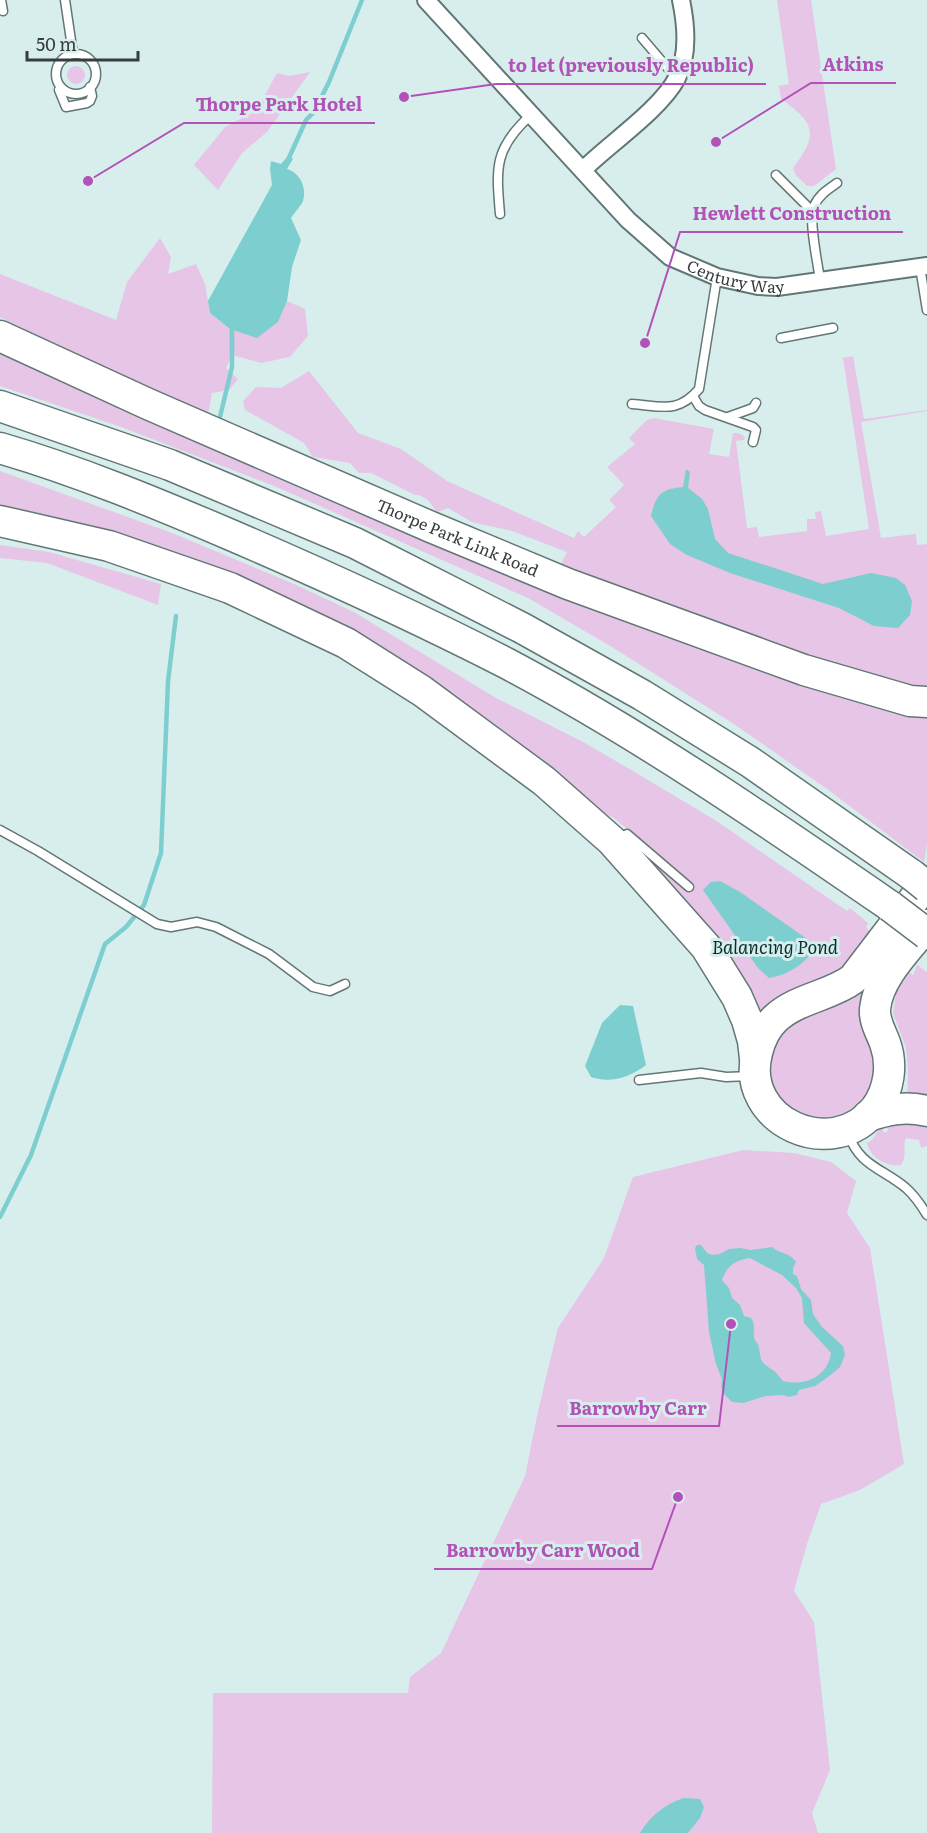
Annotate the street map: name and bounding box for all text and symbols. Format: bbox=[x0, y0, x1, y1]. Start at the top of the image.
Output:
scale bar bbox=[27, 24, 138, 62]
text: 50 m bbox=[36, 30, 77, 57]
callout: Atkins bbox=[811, 47, 896, 83]
callout: to let (previously Republic) bbox=[496, 48, 766, 84]
text: Atkins bbox=[823, 50, 883, 77]
text: to let (previously Republic) bbox=[508, 51, 754, 78]
callout: Thorpe Park Hotel bbox=[184, 87, 375, 123]
text: Thorpe Park Hotel bbox=[196, 90, 363, 117]
callout: Hewlett Construction bbox=[680, 196, 903, 232]
text: Hewlett Construction bbox=[693, 199, 892, 226]
street label: Century Way bbox=[683, 253, 787, 298]
street label: Thorpe Park Link Road bbox=[373, 492, 543, 582]
water label: Balancing Pond bbox=[712, 933, 839, 960]
callout: Barrowby Carr bbox=[557, 1390, 719, 1426]
text: Barrowby Carr bbox=[569, 1394, 707, 1421]
callout: Barrowby Carr Wood bbox=[434, 1533, 652, 1569]
text: Barrowby Carr Wood bbox=[446, 1536, 640, 1563]

